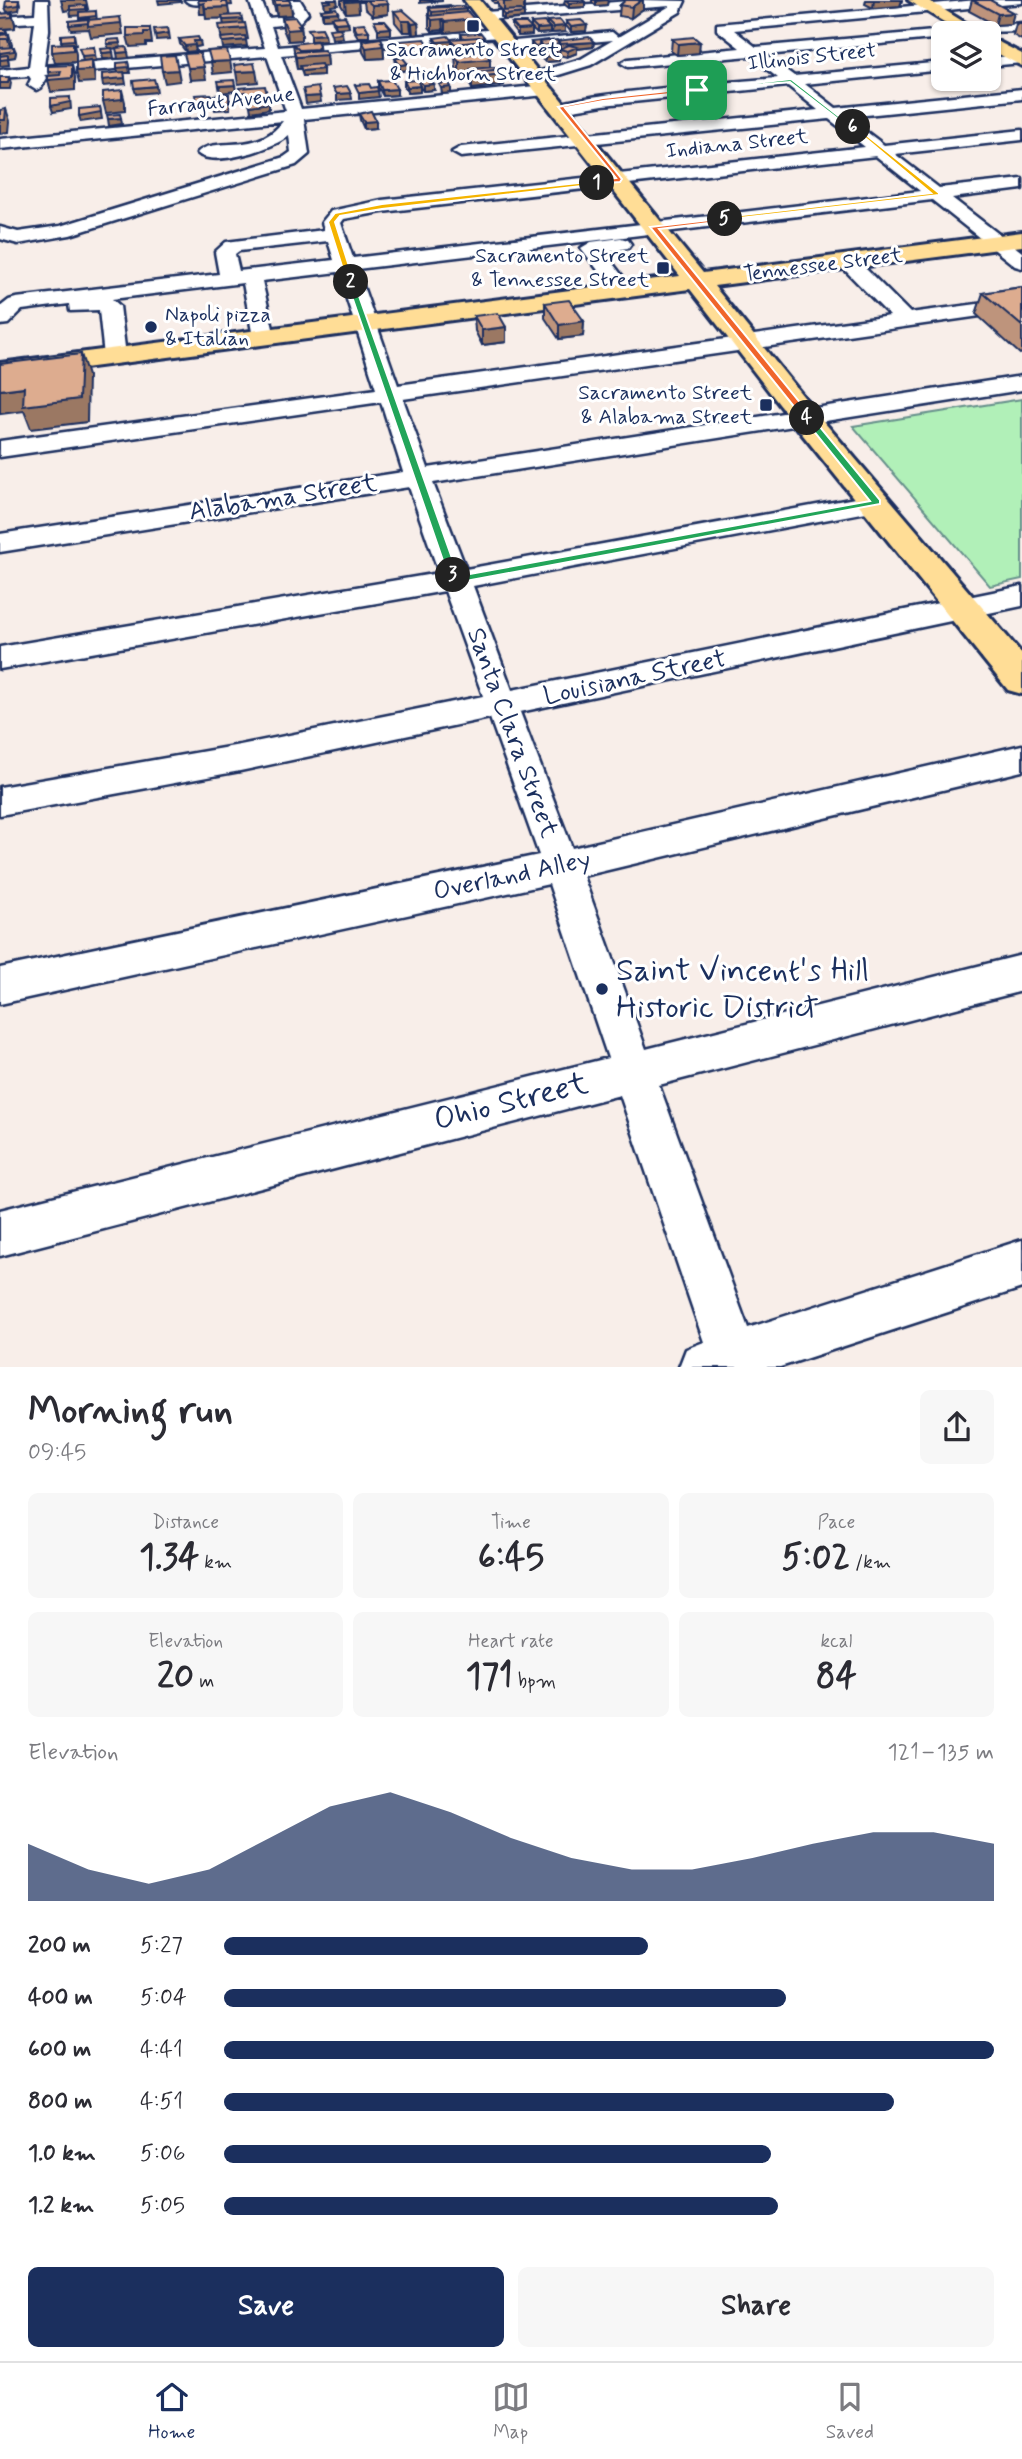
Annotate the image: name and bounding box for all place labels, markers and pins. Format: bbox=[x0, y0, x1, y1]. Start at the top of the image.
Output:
marker: Sacramento Street & Hichborn Street bbox=[465, 18, 481, 34]
place label: Sacramento Street & Hichborn Street bbox=[386, 36, 561, 88]
pin bbox=[667, 60, 727, 120]
pin: 6 bbox=[836, 110, 870, 144]
pin: 1 bbox=[580, 166, 614, 200]
pin: 5 bbox=[708, 202, 742, 236]
place label: Sacramento Street & Tennessee Street bbox=[471, 242, 650, 294]
marker: Sacramento Street & Tennessee Street bbox=[655, 260, 671, 276]
pin: 2 bbox=[334, 264, 368, 300]
place label: Napoli pizza & Italian bbox=[165, 301, 271, 353]
marker: Napoli pizza & Italian bbox=[143, 319, 159, 335]
place label: Sacramento Street & Alabama Street bbox=[578, 379, 753, 431]
marker: Sacramento Street & Alabama Street bbox=[758, 397, 774, 413]
pin: 4 bbox=[790, 400, 824, 436]
pin: 3 bbox=[435, 558, 470, 592]
place label: Saint Vincent's Hill Historic District bbox=[616, 950, 869, 1029]
marker: Saint Vincent's Hill Historic District bbox=[594, 981, 610, 997]

